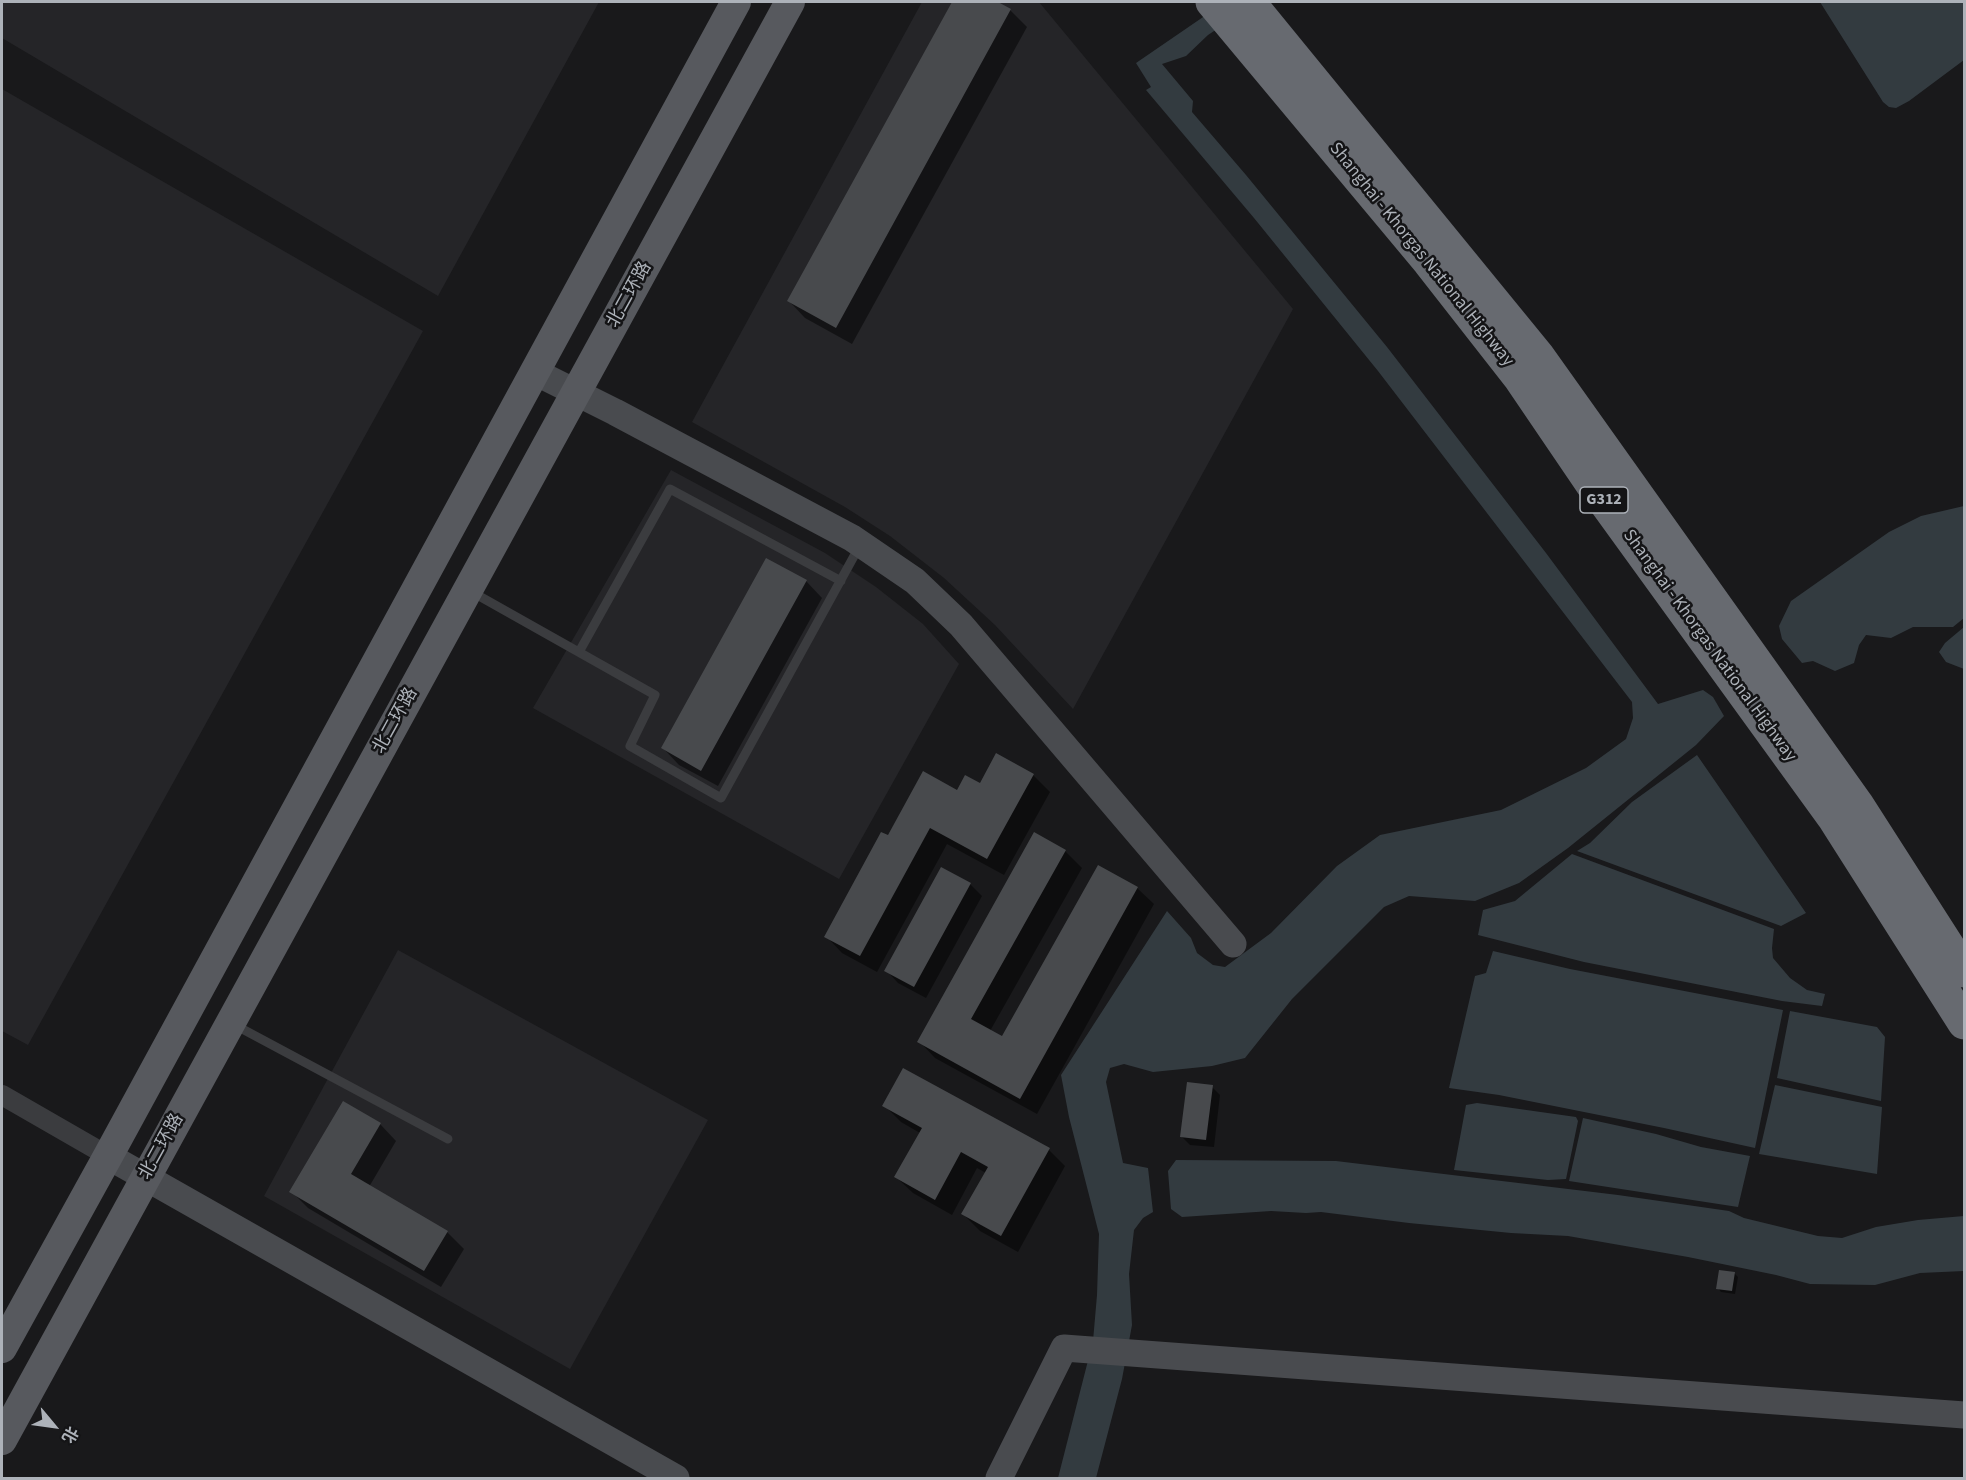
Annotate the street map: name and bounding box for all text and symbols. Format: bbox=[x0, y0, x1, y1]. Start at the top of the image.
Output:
street label: Shanghai - Khorgas National Highway bbox=[1324, 139, 1518, 371]
street label: 北二环路 bbox=[603, 258, 657, 332]
road number: G312 bbox=[1580, 487, 1628, 513]
street label: Shanghai - Khorgas National Highway bbox=[1617, 526, 1801, 766]
street label: 北二环路 bbox=[369, 684, 423, 758]
street label: 北二环路 bbox=[135, 1110, 189, 1184]
north arrow bbox=[24, 1396, 84, 1456]
text: 北 bbox=[56, 1422, 83, 1447]

